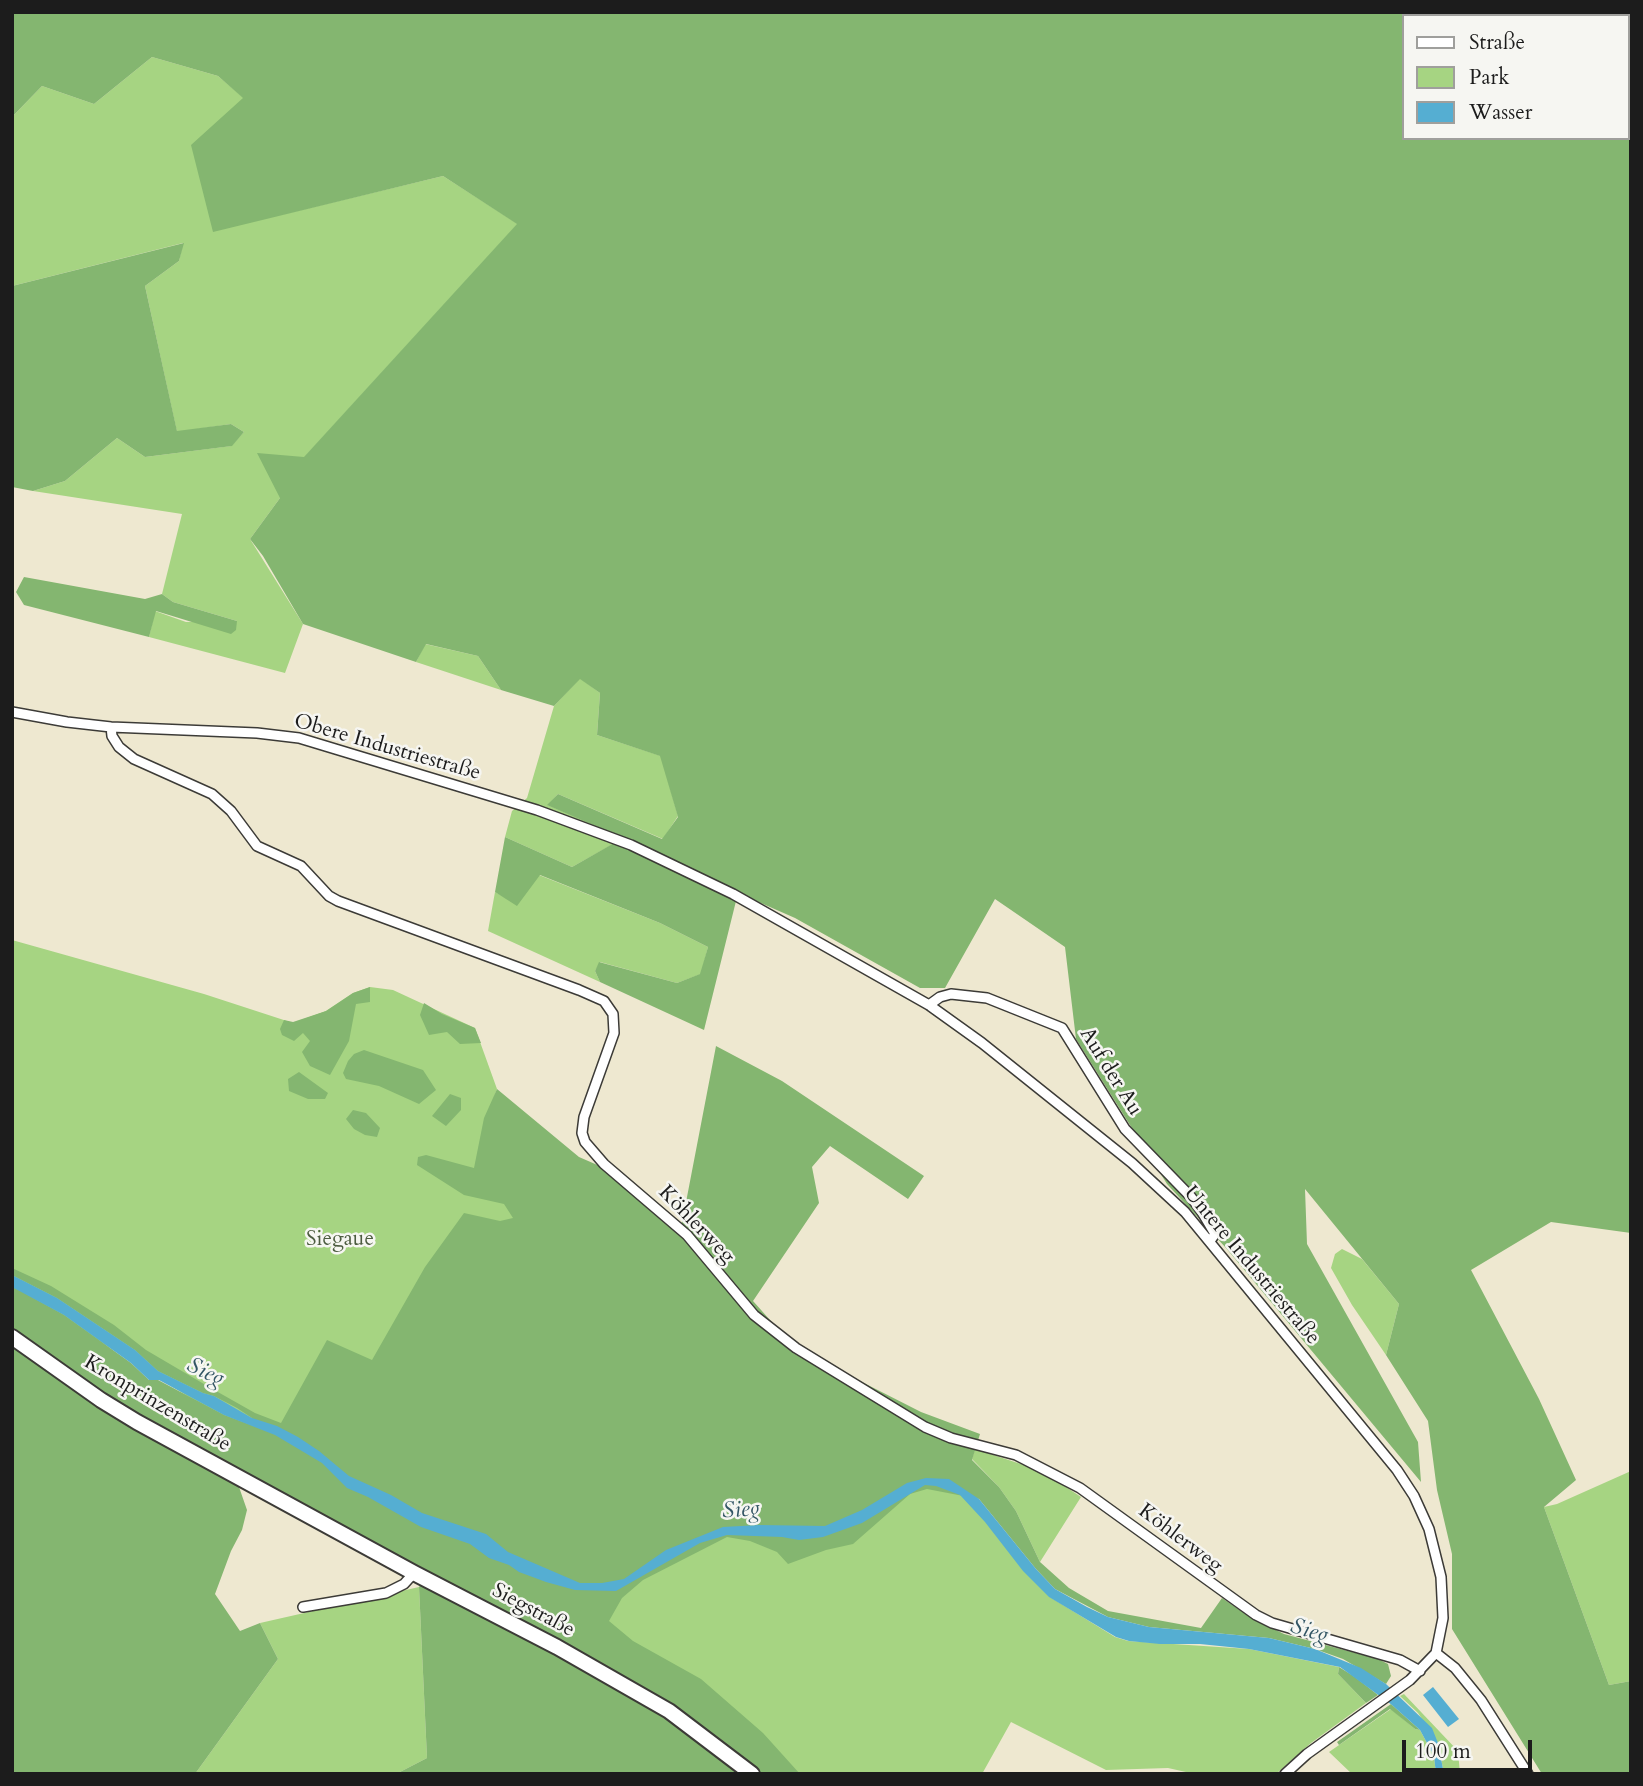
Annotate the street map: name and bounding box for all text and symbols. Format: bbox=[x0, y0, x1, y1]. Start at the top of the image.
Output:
legend bbox=[1402, 14, 1629, 140]
text: Straße bbox=[1469, 28, 1525, 57]
text: Park bbox=[1469, 63, 1509, 92]
text: Wasser bbox=[1469, 98, 1533, 127]
street label: Obere Industriestraße bbox=[291, 709, 483, 787]
street label: Auf der Au bbox=[1073, 1023, 1147, 1121]
street label: Köhlerweg bbox=[652, 1181, 740, 1269]
street label: Untere Industriestraße bbox=[1177, 1182, 1325, 1350]
park label: Siegaue bbox=[306, 1227, 374, 1253]
street label: Kronprinzenstraße bbox=[79, 1350, 235, 1458]
water label: Sieg bbox=[182, 1352, 228, 1394]
water label: Sieg bbox=[721, 1496, 761, 1526]
street label: Köhlerweg bbox=[1133, 1499, 1227, 1579]
street label: Siegstraße bbox=[487, 1579, 579, 1643]
water label: Sieg bbox=[1287, 1613, 1331, 1651]
scale bar bbox=[1405, 1726, 1534, 1770]
text: 100 m bbox=[1415, 1737, 1471, 1766]

